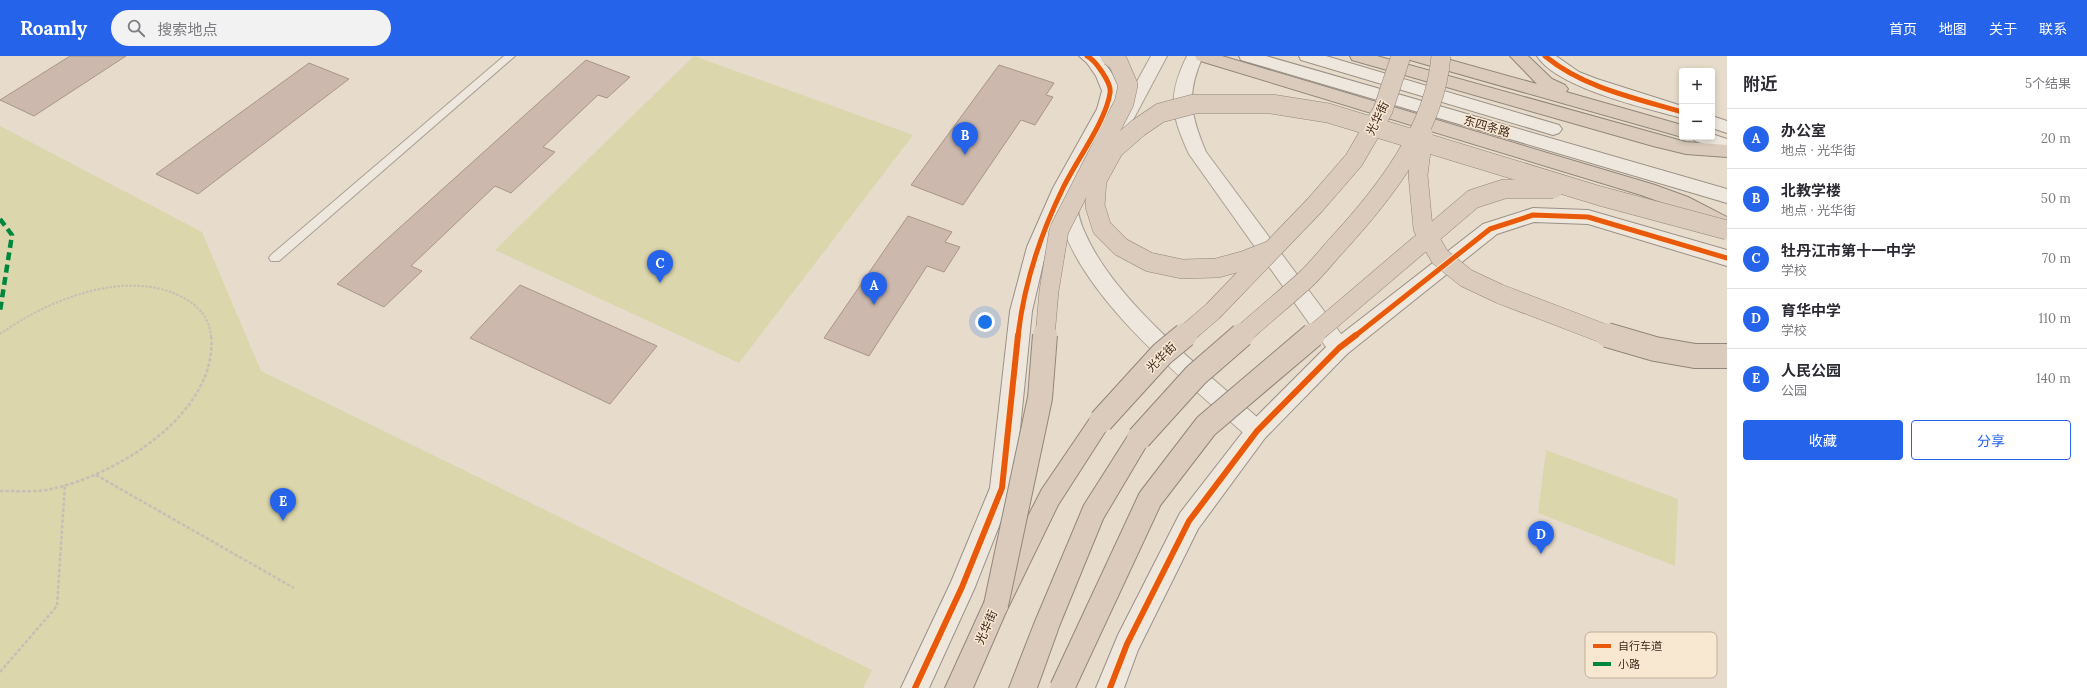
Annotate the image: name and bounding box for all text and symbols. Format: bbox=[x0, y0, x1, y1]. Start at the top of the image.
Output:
search box bbox=[111, 10, 391, 46]
text: Roamly bbox=[20, 16, 87, 40]
icon: search bbox=[125, 17, 147, 39]
text: 搜索地点 bbox=[157, 20, 217, 39]
text: 首页 bbox=[1889, 20, 1917, 38]
text: 地图 bbox=[1939, 20, 1967, 38]
text: 关于 bbox=[1989, 20, 2017, 38]
text: 联系 bbox=[2039, 20, 2067, 38]
map controls bbox=[1679, 68, 1715, 140]
button: + bbox=[1679, 68, 1715, 104]
text: 附近 bbox=[1743, 73, 1777, 95]
text: 5个结果 bbox=[2025, 75, 2071, 92]
street label: 光华街 bbox=[1362, 99, 1392, 137]
button: − bbox=[1679, 104, 1715, 140]
street label: 东四条路 bbox=[1462, 112, 1512, 140]
text: 办公室 bbox=[1781, 121, 1826, 140]
pin: B bbox=[952, 122, 978, 155]
text: A bbox=[1752, 130, 1760, 147]
text: 20 m bbox=[2041, 130, 2071, 147]
text: 地点 · 光华街 bbox=[1781, 142, 1856, 159]
text: 北教学楼 bbox=[1781, 181, 1841, 200]
text: B bbox=[1752, 190, 1760, 207]
text: 50 m bbox=[2041, 190, 2071, 207]
text: 地点 · 光华街 bbox=[1781, 202, 1856, 219]
text: 牡丹江市第十一中学 bbox=[1781, 241, 1916, 260]
pin: C bbox=[647, 250, 673, 283]
text: C bbox=[1752, 250, 1760, 267]
text: 70 m bbox=[2042, 250, 2071, 267]
text: 学校 bbox=[1781, 262, 1807, 279]
pin: A bbox=[861, 272, 887, 305]
text: 育华中学 bbox=[1781, 301, 1841, 320]
text: D bbox=[1751, 310, 1761, 327]
text: 110 m bbox=[2038, 310, 2071, 327]
your location bbox=[975, 312, 995, 332]
text: 学校 bbox=[1781, 322, 1807, 339]
street label: 光华街 bbox=[1143, 339, 1179, 375]
text: 人民公园 bbox=[1781, 361, 1841, 380]
text: E bbox=[1752, 370, 1760, 387]
text: 140 m bbox=[2036, 370, 2071, 387]
text: 公园 bbox=[1781, 382, 1807, 399]
button: 收藏 bbox=[1743, 420, 1903, 460]
button: 分享 bbox=[1911, 420, 2071, 460]
pin: E bbox=[270, 488, 296, 521]
pin: D bbox=[1528, 521, 1554, 554]
street label: 光华街 bbox=[972, 607, 1000, 647]
legend bbox=[1585, 632, 1717, 678]
text: 自行车道 bbox=[1618, 639, 1662, 653]
text: 小路 bbox=[1618, 657, 1640, 671]

